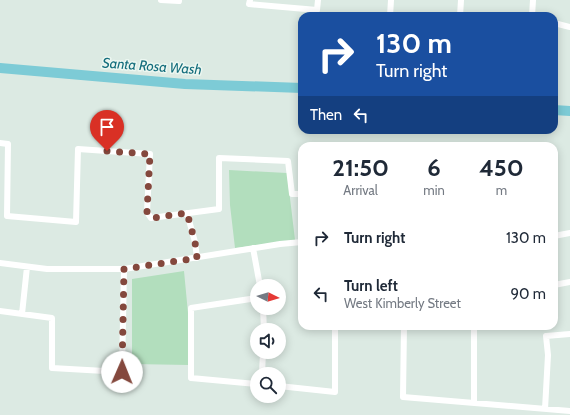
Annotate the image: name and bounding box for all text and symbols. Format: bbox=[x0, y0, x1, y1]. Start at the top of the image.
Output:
text: 130 m bbox=[376, 26, 452, 60]
icon: right bbox=[310, 28, 362, 80]
water label: Santa Rosa Wash bbox=[102, 54, 202, 78]
text: Turn right bbox=[376, 60, 447, 82]
icon: left bbox=[350, 104, 372, 126]
text: Then bbox=[310, 106, 342, 124]
pin bbox=[90, 110, 124, 151]
icon: arrive bbox=[96, 116, 118, 138]
text: 21:50 bbox=[332, 153, 389, 182]
text: 6 bbox=[427, 153, 441, 182]
text: 450 bbox=[479, 153, 524, 182]
text: Arrival bbox=[343, 182, 378, 198]
text: min bbox=[423, 182, 445, 198]
text: m bbox=[496, 182, 507, 198]
icon: right bbox=[310, 227, 332, 249]
text: Turn right bbox=[344, 229, 405, 247]
text: 130 m bbox=[506, 229, 546, 247]
text: Turn left bbox=[344, 277, 398, 295]
north arrow bbox=[250, 279, 286, 315]
map controls bbox=[250, 279, 286, 403]
icon: left bbox=[310, 283, 332, 305]
text: 90 m bbox=[510, 285, 546, 303]
text: West Kimberly Street bbox=[344, 295, 461, 311]
button: sound bbox=[250, 323, 286, 359]
position arrow bbox=[101, 351, 143, 393]
button: search bbox=[250, 367, 286, 403]

